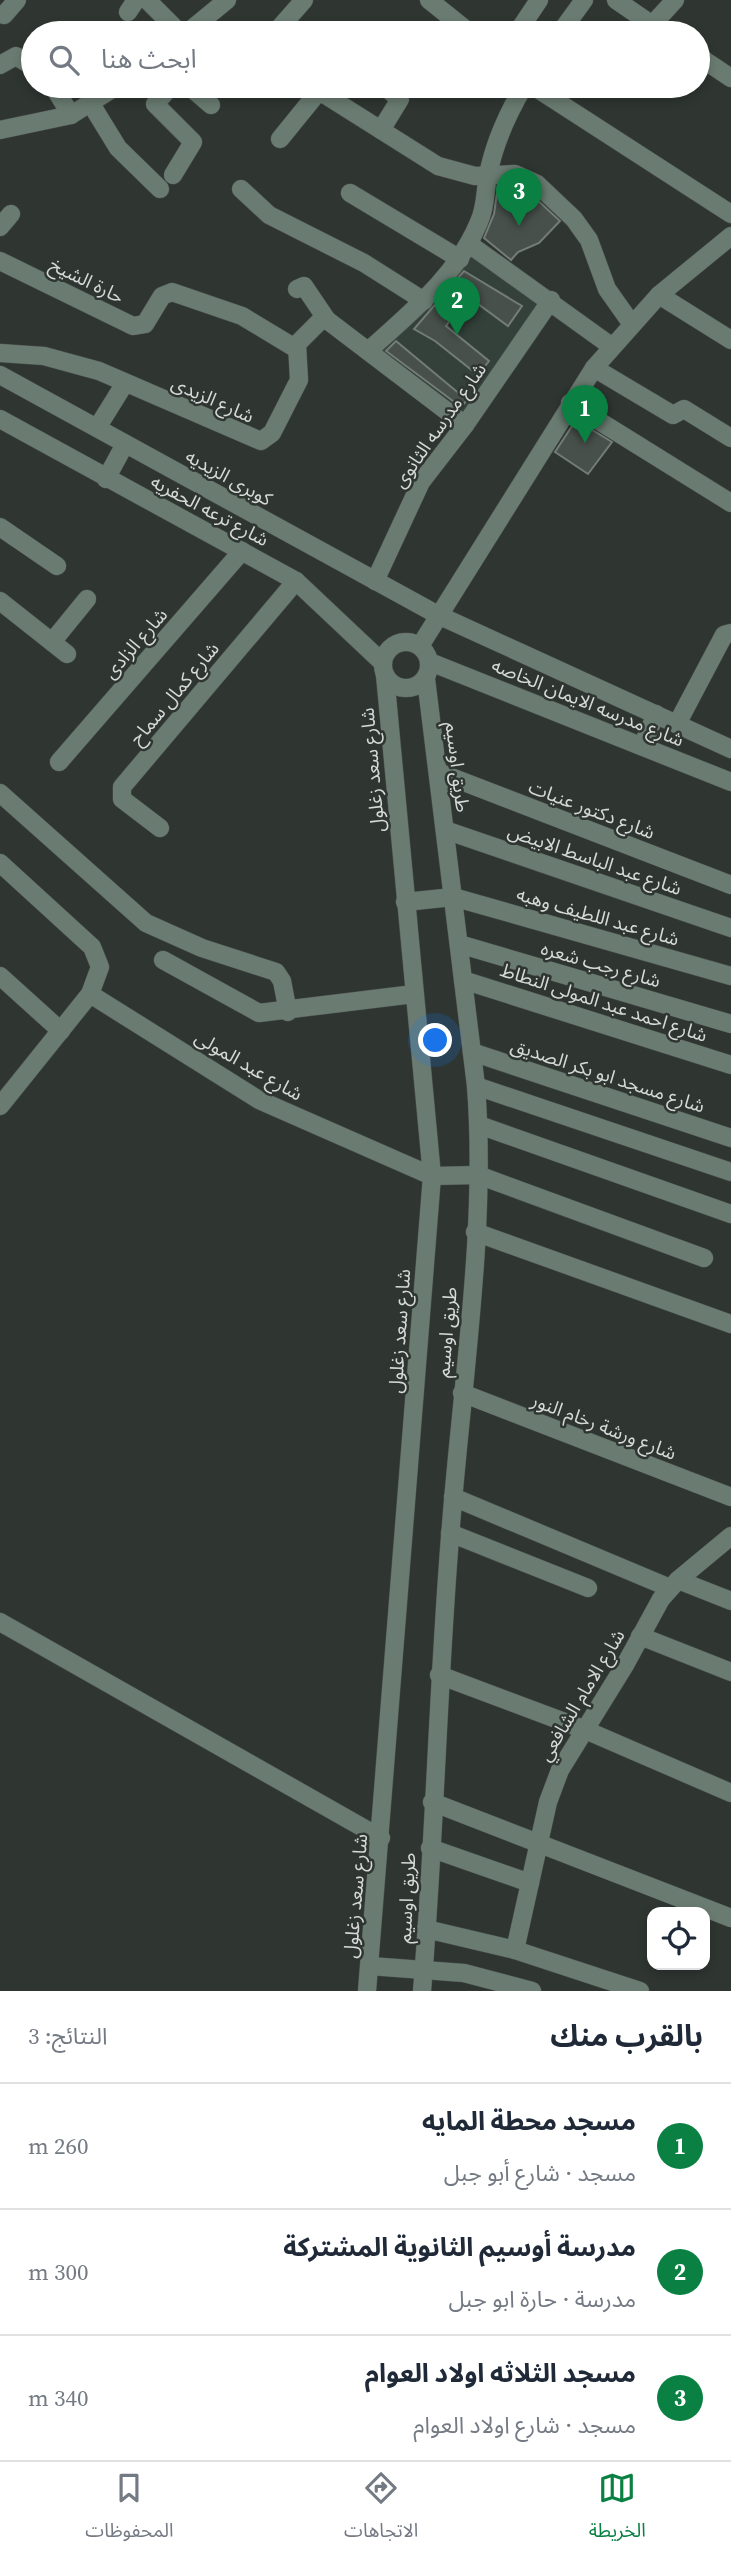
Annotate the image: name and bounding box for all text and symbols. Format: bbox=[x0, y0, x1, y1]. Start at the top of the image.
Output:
search box bbox=[21, 21, 710, 98]
icon: search bbox=[45, 41, 83, 79]
text: ابحث هنا bbox=[101, 41, 197, 77]
pin: 3 bbox=[496, 168, 542, 226]
street label: حارة الشيخ bbox=[44, 251, 129, 311]
pin: 2 bbox=[434, 277, 480, 335]
street label: شارع مدرسه الثانوى bbox=[386, 357, 493, 493]
street label: شارع الزيدى bbox=[167, 369, 259, 430]
pin: 1 bbox=[562, 385, 608, 443]
street label: كوبرى الزيديه bbox=[181, 442, 278, 512]
street label: شارع ترعه الحفريه bbox=[146, 468, 274, 553]
street label: شارع الزادى bbox=[97, 602, 174, 685]
street label: شارع كمال سماح bbox=[123, 636, 226, 751]
street label: شارع مدرسه الايمان الخاصه bbox=[488, 652, 688, 753]
street label: شارع سعد زغلول bbox=[354, 707, 391, 833]
street label: طريق اوسيم bbox=[438, 720, 476, 814]
street label: شارع دكتور عنيات bbox=[525, 773, 659, 846]
street label: شارع عبد الباسط الابيض bbox=[504, 817, 685, 902]
street label: شارع عبد اللطيف وهبه bbox=[513, 880, 682, 953]
street label: شارع رجب شعره bbox=[538, 935, 664, 994]
street label: شارع احمد عبد المولى النطاط bbox=[497, 956, 711, 1049]
your location bbox=[418, 1023, 452, 1057]
street label: شارع عبد المولى bbox=[190, 1024, 308, 1107]
street label: شارع مسجد ابو بكر الصديق bbox=[507, 1031, 708, 1120]
street label: شارع سعد زغلول bbox=[382, 1268, 417, 1394]
street label: طريق اوسيم bbox=[429, 1285, 465, 1379]
street label: شارع ورشة رخام النور bbox=[526, 1386, 680, 1467]
street label: شارع الامام الشافعي bbox=[531, 1624, 633, 1767]
street label: شارع سعد زغلول bbox=[337, 1833, 374, 1959]
street label: طريق اوسيم bbox=[391, 1852, 423, 1944]
map controls bbox=[647, 1907, 710, 1970]
button: locate bbox=[647, 1907, 710, 1970]
text: بالقرب منك bbox=[550, 2015, 703, 2056]
text: النتائج: 3 bbox=[28, 2020, 108, 2052]
text: مسجد محطة المايه bbox=[422, 2103, 636, 2139]
text: 260 m bbox=[28, 2130, 89, 2162]
text: 1 bbox=[674, 2130, 686, 2162]
text: مسجد · شارع أبو جبل bbox=[444, 2157, 636, 2189]
text: مدرسة أوسيم الثانوية المشتركة bbox=[283, 2229, 636, 2265]
text: 300 m bbox=[28, 2256, 89, 2288]
text: 2 bbox=[674, 2256, 686, 2288]
text: مدرسة · حارة ابو جبل bbox=[449, 2283, 636, 2315]
text: مسجد الثلاثه اولاد العوام bbox=[365, 2355, 636, 2391]
text: 340 m bbox=[28, 2382, 89, 2414]
text: 3 bbox=[674, 2382, 686, 2414]
text: مسجد · شارع اولاد العوام bbox=[413, 2409, 636, 2441]
tab: المحفوظات bbox=[85, 2469, 174, 2551]
tab: الاتجاهات bbox=[344, 2469, 418, 2551]
tab: الخريطة bbox=[589, 2469, 646, 2551]

